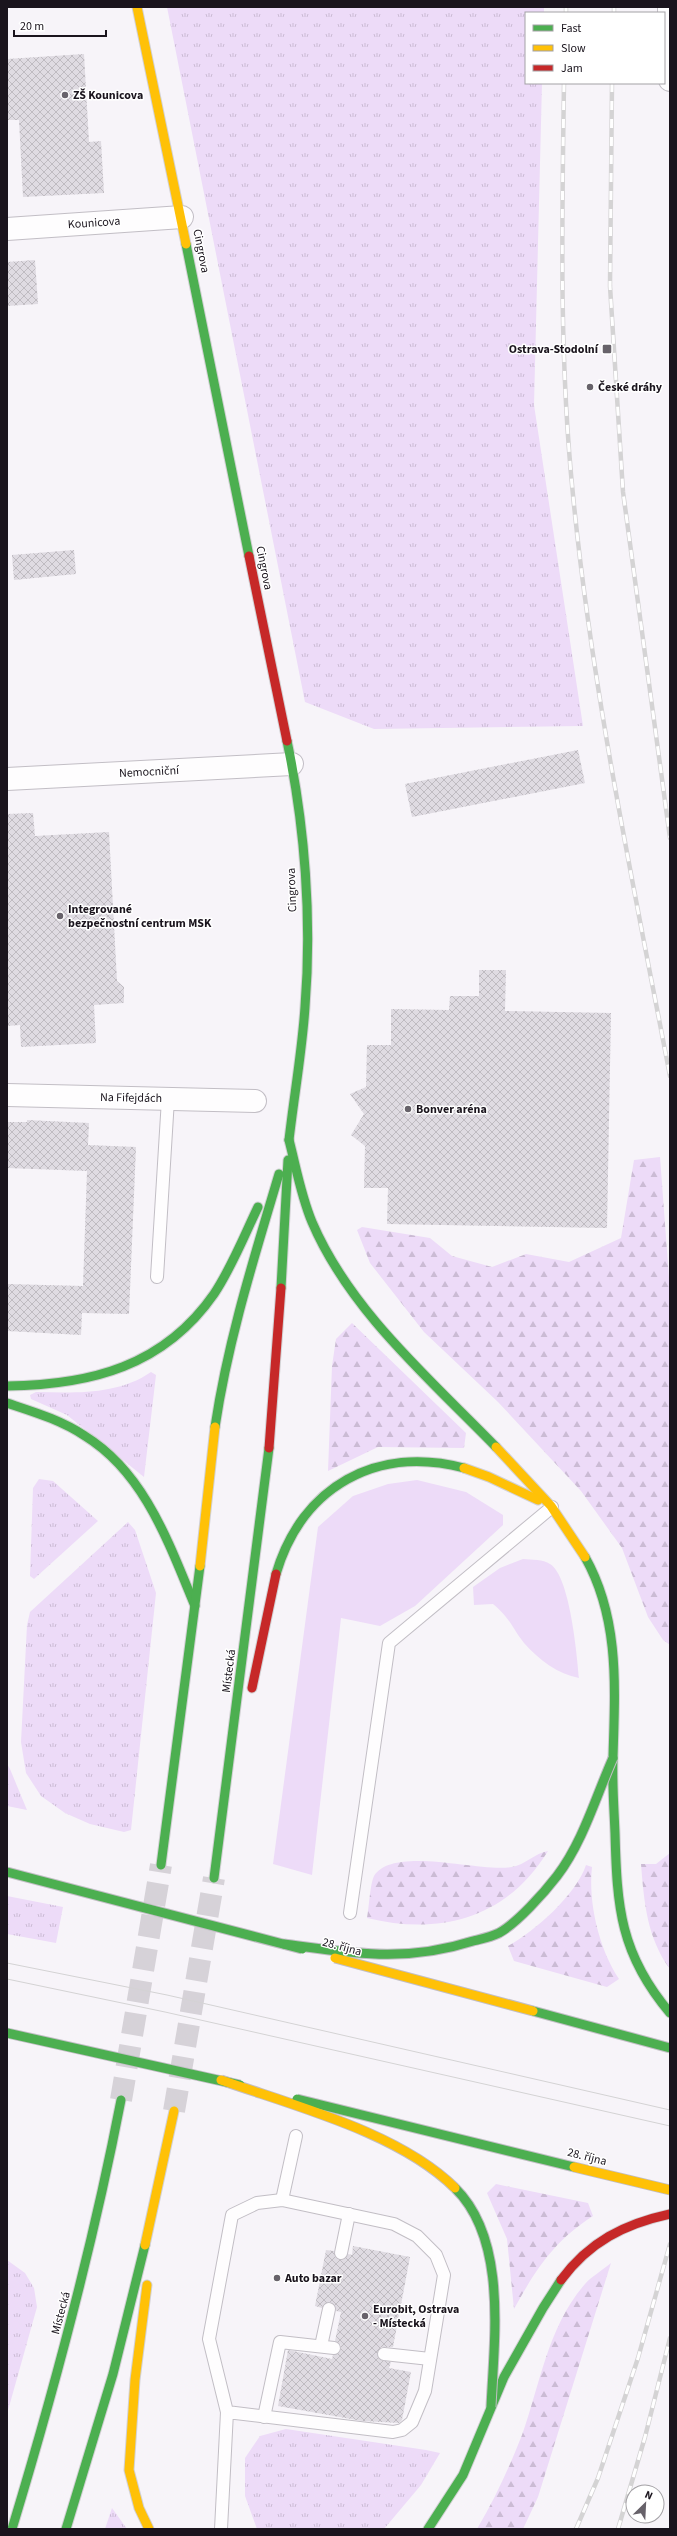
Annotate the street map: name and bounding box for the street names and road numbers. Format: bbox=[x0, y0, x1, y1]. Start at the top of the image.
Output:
street label: Kounicova bbox=[67, 213, 121, 233]
street label: Cingrova bbox=[188, 228, 214, 274]
street label: Cingrova bbox=[251, 545, 277, 591]
street label: Nemocniční bbox=[119, 762, 181, 782]
street label: Cingrova bbox=[283, 868, 301, 912]
street label: Na Fifejdách bbox=[100, 1089, 162, 1107]
street label: Místecká bbox=[218, 1648, 240, 1694]
street label: 28. října bbox=[320, 1934, 364, 1960]
street label: 28. října bbox=[566, 2144, 608, 2170]
street label: Místecká bbox=[47, 2290, 75, 2336]

